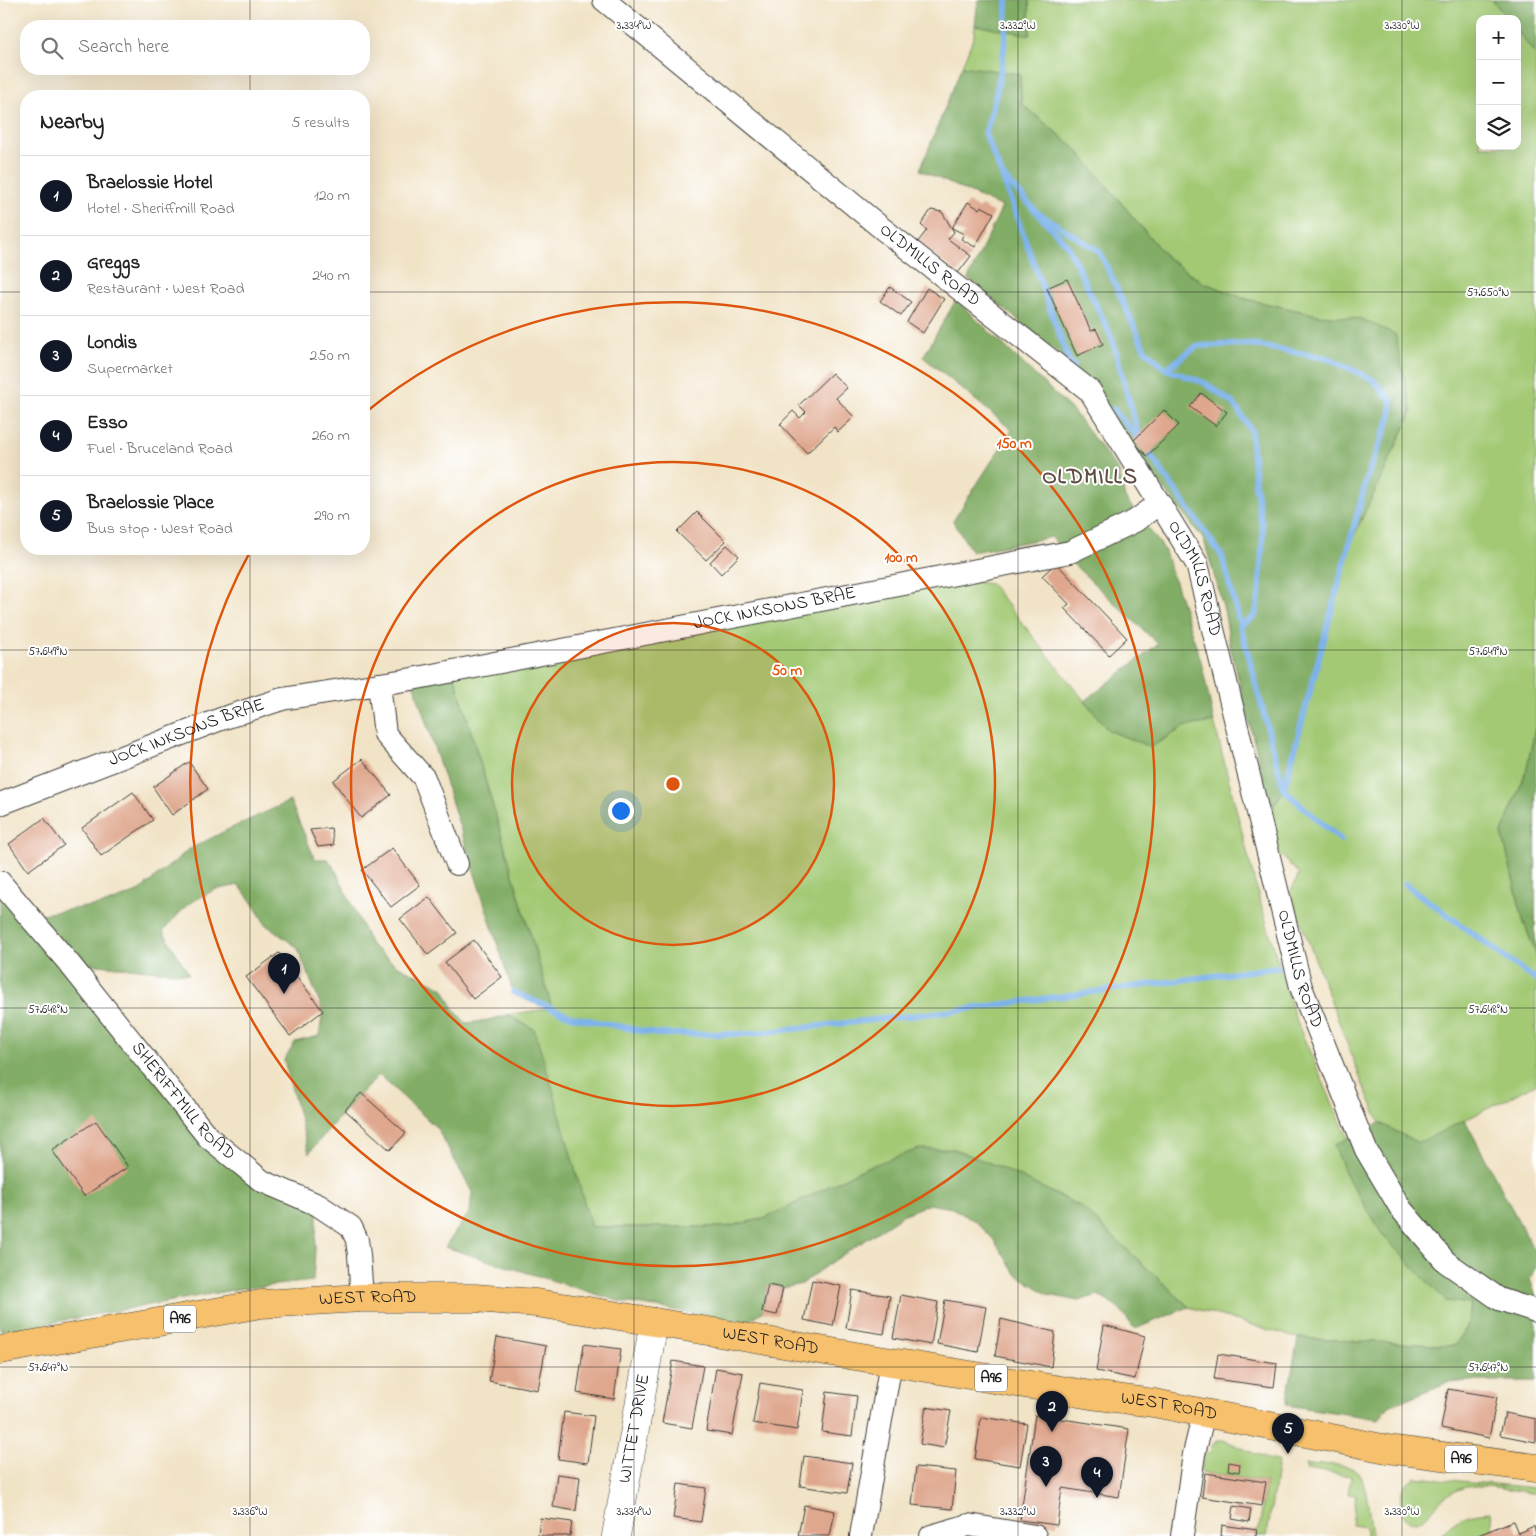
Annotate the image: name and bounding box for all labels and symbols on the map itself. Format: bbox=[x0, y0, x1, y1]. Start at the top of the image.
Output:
text: 3.334°W bbox=[617, 17, 651, 35]
text: 3.332°W bbox=[1000, 17, 1036, 35]
text: 3.330°W bbox=[1384, 17, 1420, 35]
street label: OLDMILLS ROAD bbox=[873, 218, 986, 313]
text: 57.650°N bbox=[1467, 284, 1509, 302]
text: 150 m bbox=[996, 433, 1032, 455]
district label: OLDMILLS bbox=[1042, 462, 1138, 494]
street label: OLDMILLS ROAD bbox=[1160, 516, 1227, 639]
text: 100 m bbox=[884, 547, 918, 569]
street label: JOCK INKSONS BRAE bbox=[692, 581, 858, 637]
text: 57.649°N bbox=[28, 643, 68, 661]
text: 57.649°N bbox=[1468, 643, 1508, 661]
text: 50 m bbox=[772, 660, 803, 682]
street label: JOCK INKSONS BRAE bbox=[105, 692, 268, 774]
centre of rings bbox=[664, 775, 682, 793]
your location bbox=[608, 798, 634, 824]
street label: OLDMILLS ROAD bbox=[1269, 907, 1329, 1032]
pin: 1 bbox=[268, 953, 300, 994]
text: 57.648°N bbox=[28, 1001, 68, 1019]
text: 57.648°N bbox=[1468, 1001, 1508, 1019]
street label: SHERIFFMILL ROAD bbox=[124, 1037, 241, 1167]
street label: WEST ROAD bbox=[318, 1285, 417, 1314]
road number: A96 bbox=[164, 1306, 196, 1332]
street label: WEST ROAD bbox=[720, 1321, 821, 1363]
text: 57.647°N bbox=[28, 1359, 68, 1377]
text: 57.647°N bbox=[1468, 1359, 1508, 1377]
road number: A96 bbox=[975, 1365, 1007, 1392]
street label: WITTET DRIVE bbox=[613, 1372, 658, 1485]
street label: WEST ROAD bbox=[1119, 1386, 1220, 1428]
pin: 2 bbox=[1036, 1391, 1068, 1432]
pin: 5 bbox=[1272, 1413, 1304, 1454]
pin: 3 bbox=[1030, 1446, 1062, 1487]
road number: A96 bbox=[1445, 1446, 1477, 1472]
pin: 4 bbox=[1081, 1457, 1113, 1498]
text: 3.336°W bbox=[232, 1503, 268, 1521]
text: 3.334°W bbox=[617, 1503, 651, 1521]
text: 3.332°W bbox=[1000, 1503, 1036, 1521]
text: 3.330°W bbox=[1384, 1503, 1420, 1521]

